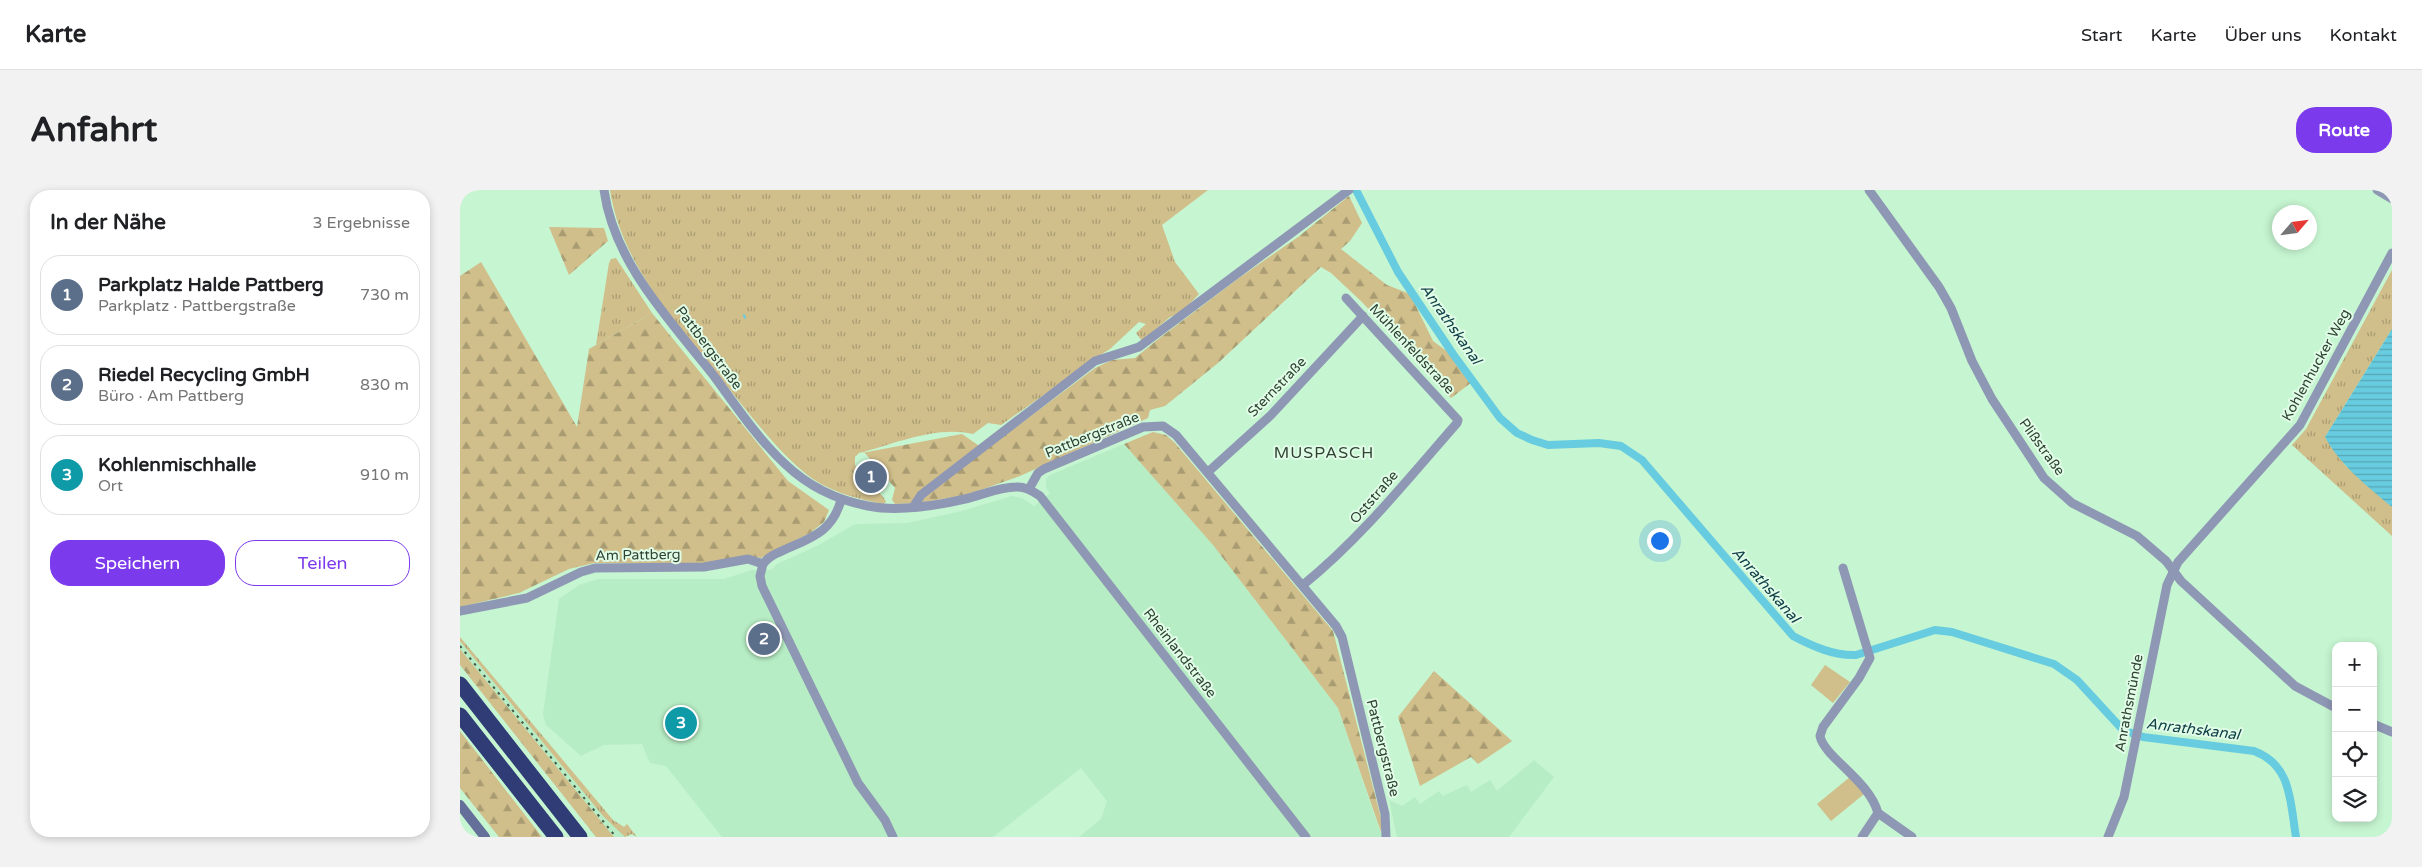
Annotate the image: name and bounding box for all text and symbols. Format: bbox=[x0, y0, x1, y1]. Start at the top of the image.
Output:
text: Karte bbox=[25, 20, 86, 49]
text: Start bbox=[2081, 24, 2122, 46]
text: Karte bbox=[2150, 24, 2196, 46]
text: Über uns bbox=[2224, 24, 2302, 46]
text: Kontakt bbox=[2330, 24, 2397, 46]
button: Route bbox=[2296, 107, 2392, 153]
text: Anfahrt bbox=[30, 109, 157, 151]
north arrow bbox=[2272, 205, 2317, 250]
text: In der Nähe bbox=[50, 210, 166, 235]
text: 3 Ergebnisse bbox=[312, 213, 410, 233]
text: Parkplatz Halde Pattberg bbox=[98, 274, 324, 296]
water label: Anrathskanal bbox=[1417, 280, 1487, 370]
text: 1 bbox=[62, 285, 72, 305]
text: 730 m bbox=[360, 285, 409, 305]
text: Parkplatz · Pattbergstraße bbox=[98, 296, 296, 316]
street label: Mühlenfeldstraße bbox=[1366, 300, 1458, 398]
street label: Pattbergstraße bbox=[672, 303, 746, 393]
street label: Kohlenhucker Weg bbox=[2278, 306, 2354, 424]
street label: Sternstraße bbox=[1244, 353, 1310, 421]
text: Riedel Recycling GmbH bbox=[98, 364, 310, 386]
text: 2 bbox=[62, 375, 72, 395]
text: 830 m bbox=[360, 375, 409, 395]
text: Büro · Am Pattberg bbox=[98, 386, 244, 406]
street label: Pattbergstraße bbox=[1043, 408, 1142, 462]
street label: Plißstraße bbox=[2016, 415, 2068, 479]
district label: MUSPASCH bbox=[1274, 443, 1374, 463]
text: Kohlenmischhalle bbox=[98, 454, 256, 476]
pin: 1 bbox=[855, 458, 887, 496]
text: 3 bbox=[62, 465, 72, 485]
text: 910 m bbox=[360, 465, 409, 485]
street label: Oststraße bbox=[1346, 467, 1402, 527]
text: Ort bbox=[98, 476, 123, 496]
your location bbox=[1647, 528, 1673, 554]
button: Speichern bbox=[50, 540, 225, 586]
button: Teilen bbox=[235, 540, 410, 586]
water label: Anrathskanal bbox=[1728, 544, 1805, 628]
street label: Am Pattberg bbox=[595, 546, 681, 564]
street label: Rheinlandstraße bbox=[1140, 605, 1220, 701]
pin: 2 bbox=[748, 620, 780, 658]
map controls bbox=[2332, 642, 2377, 822]
button: + bbox=[2332, 642, 2377, 687]
street label: Anrathsmünde bbox=[2111, 653, 2147, 753]
button: − bbox=[2332, 687, 2377, 732]
street label: Pattbergstraße bbox=[1363, 697, 1403, 799]
pin: 3 bbox=[665, 704, 697, 742]
water label: Anrathskanal bbox=[2145, 714, 2243, 744]
button: locate bbox=[2332, 732, 2377, 777]
button: layers bbox=[2332, 777, 2377, 822]

